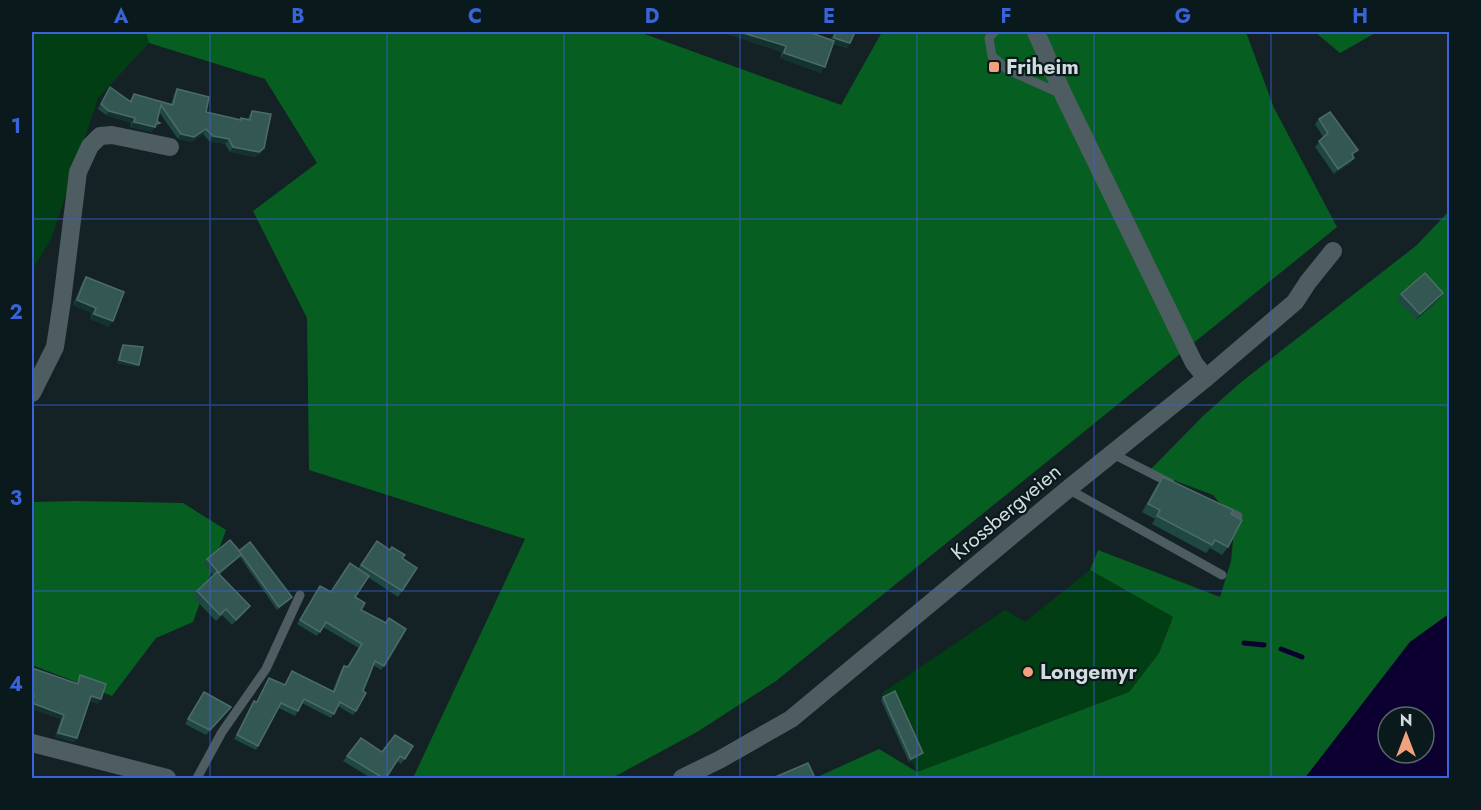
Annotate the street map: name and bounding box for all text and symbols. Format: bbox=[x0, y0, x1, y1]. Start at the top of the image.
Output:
text: A bbox=[113, 2, 129, 31]
text: B bbox=[291, 2, 305, 31]
text: C bbox=[468, 2, 482, 31]
text: D bbox=[645, 2, 659, 31]
text: E bbox=[823, 2, 835, 31]
text: F bbox=[1000, 2, 1012, 31]
text: G bbox=[1175, 2, 1191, 31]
text: H bbox=[1352, 2, 1368, 31]
place label: Friheim bbox=[1006, 52, 1079, 82]
marker: Friheim bbox=[987, 60, 1001, 74]
text: 1 bbox=[11, 112, 21, 141]
text: 2 bbox=[9, 298, 23, 327]
street label: Krossbergveien bbox=[944, 457, 1068, 567]
text: 3 bbox=[10, 484, 22, 513]
place label: Longemyr bbox=[1040, 657, 1137, 687]
marker: Longemyr bbox=[1021, 665, 1035, 679]
text: 4 bbox=[9, 670, 23, 699]
north arrow bbox=[1376, 705, 1436, 765]
text: N bbox=[1400, 709, 1412, 732]

